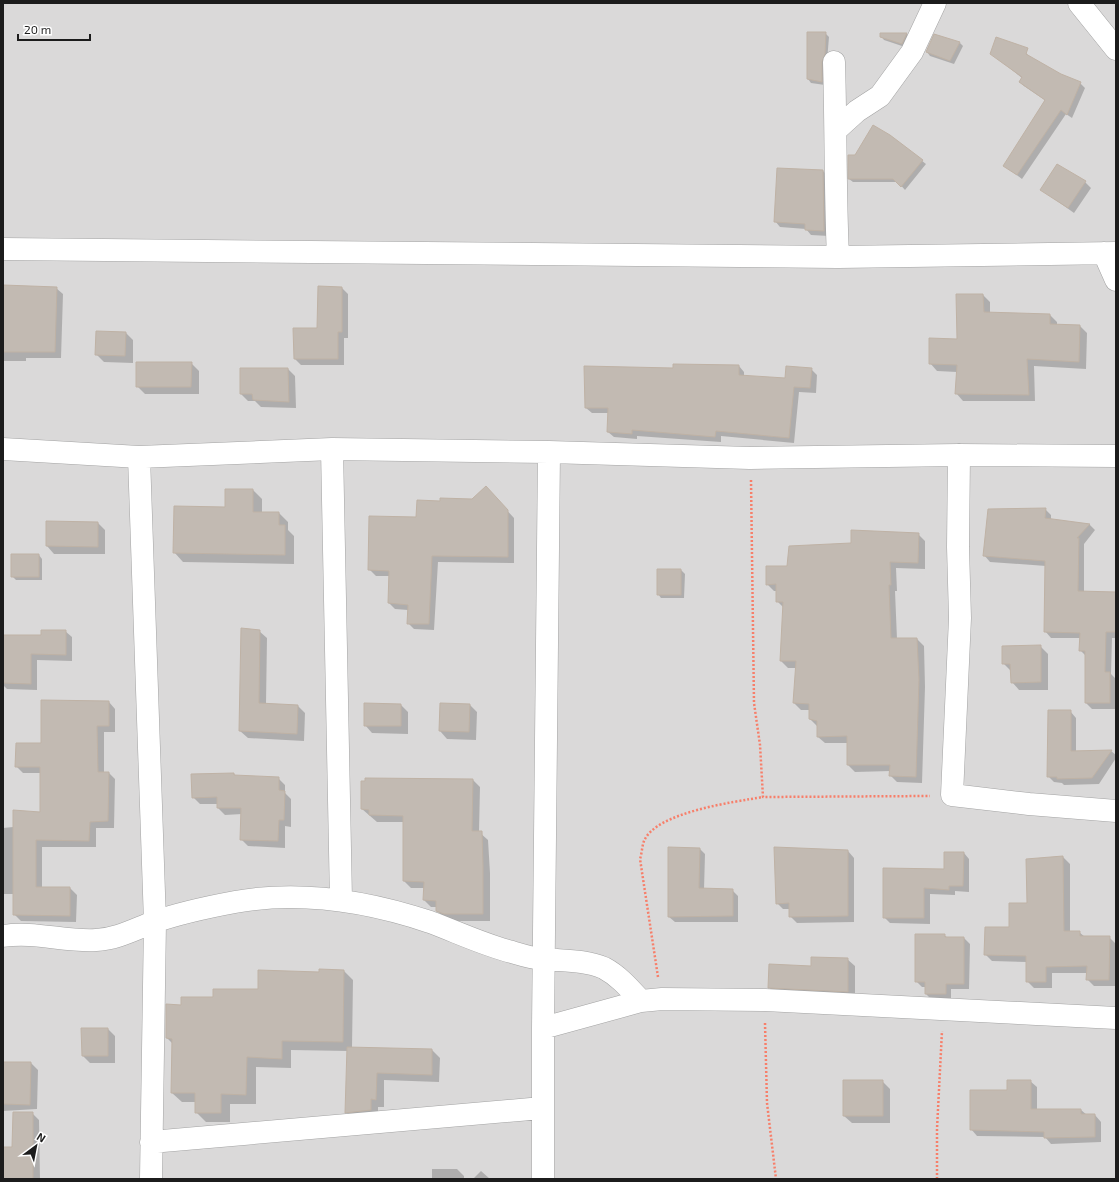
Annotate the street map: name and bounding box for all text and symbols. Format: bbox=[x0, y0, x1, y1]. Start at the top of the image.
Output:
scale bar bbox=[18, 16, 90, 42]
text: 20 m bbox=[24, 22, 51, 36]
north arrow bbox=[16, 1126, 56, 1166]
text: N bbox=[35, 1129, 48, 1145]

